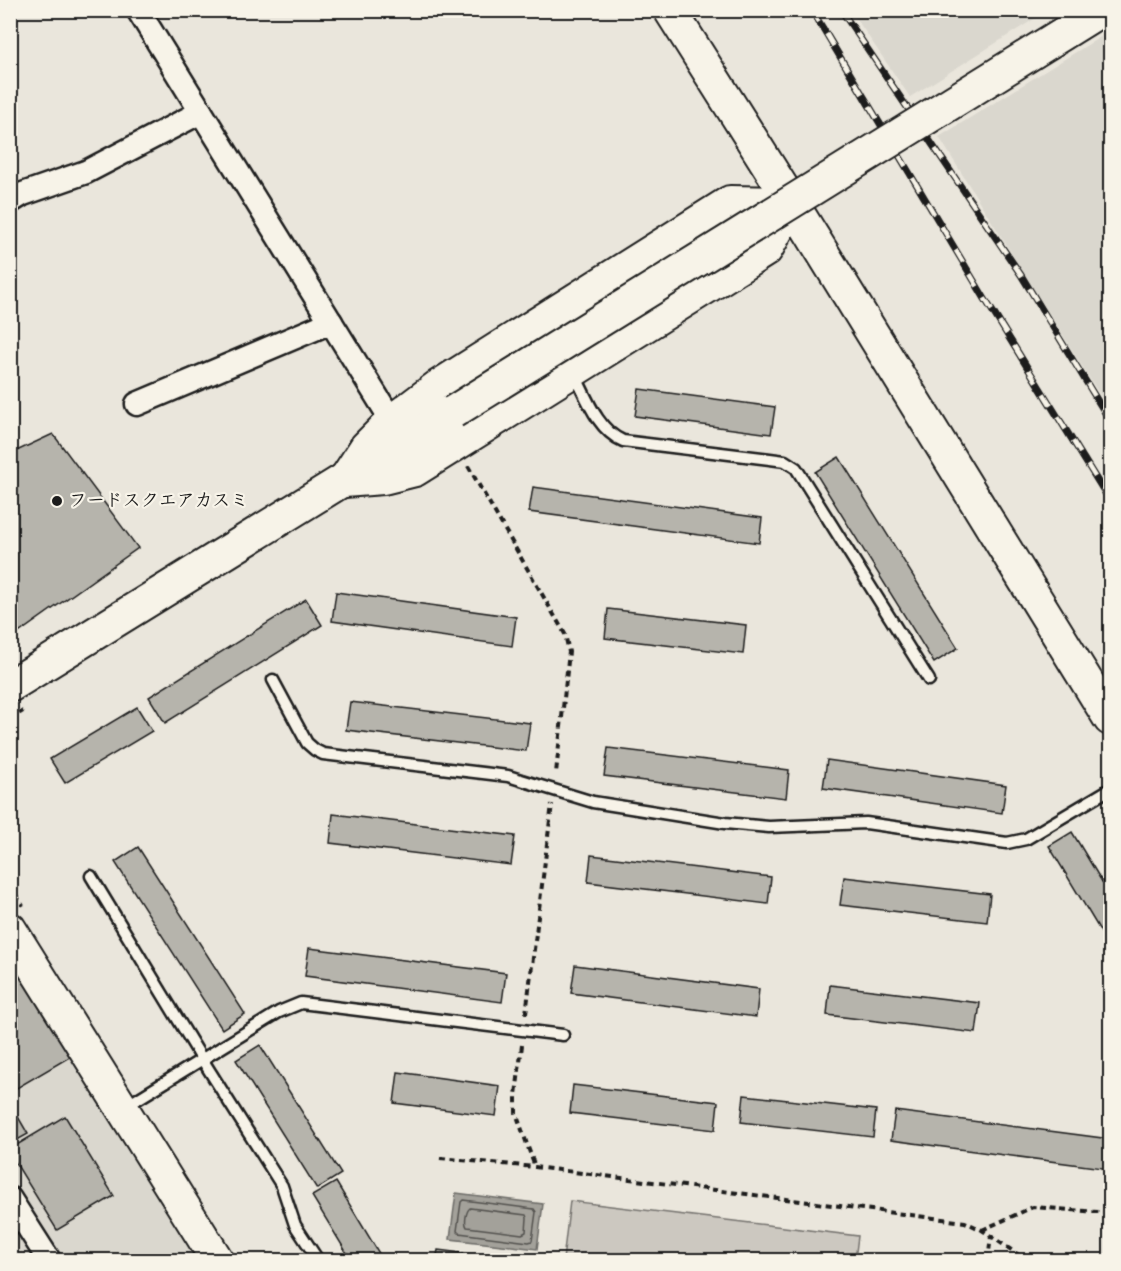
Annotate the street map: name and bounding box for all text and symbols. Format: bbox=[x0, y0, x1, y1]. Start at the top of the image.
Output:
place label: フードスクエアカスミ bbox=[69, 487, 248, 516]
marker: フードスクエアカスミ bbox=[50, 494, 64, 508]

